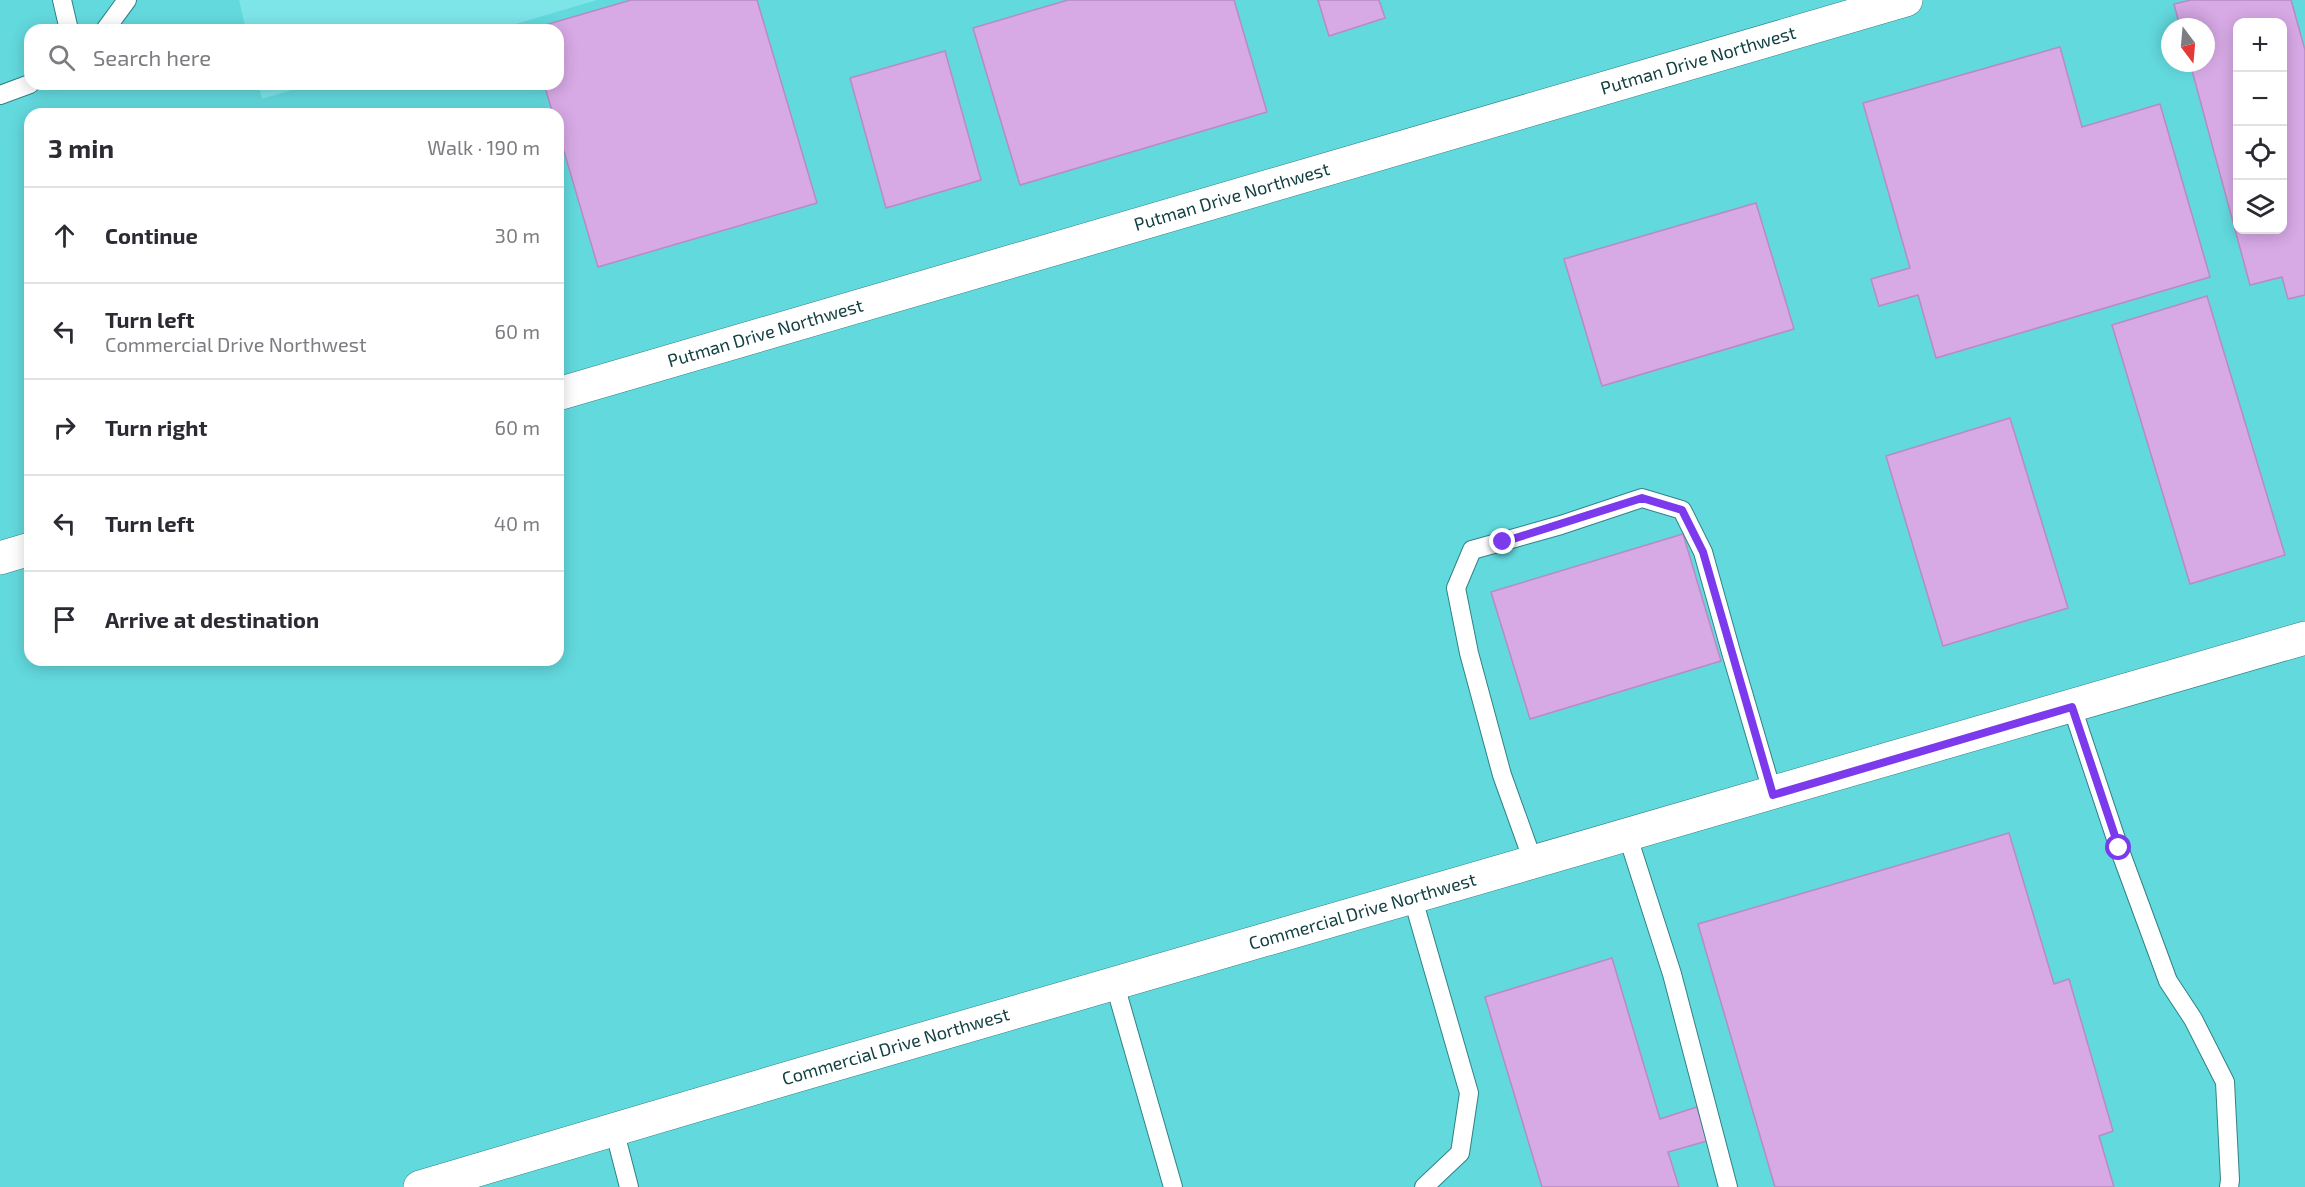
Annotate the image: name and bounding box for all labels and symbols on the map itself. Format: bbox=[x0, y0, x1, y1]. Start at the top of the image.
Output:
north arrow bbox=[2161, 18, 2215, 72]
street label: Putman Drive Northwest bbox=[1598, 21, 1798, 99]
street label: Putman Drive Northwest bbox=[1131, 157, 1332, 235]
street label: Putman Drive Northwest bbox=[665, 293, 866, 371]
route end bbox=[1489, 528, 1515, 554]
route start bbox=[2105, 834, 2131, 860]
street label: Commercial Drive Northwest bbox=[1246, 868, 1479, 954]
street label: Commercial Drive Northwest bbox=[779, 1002, 1012, 1089]

